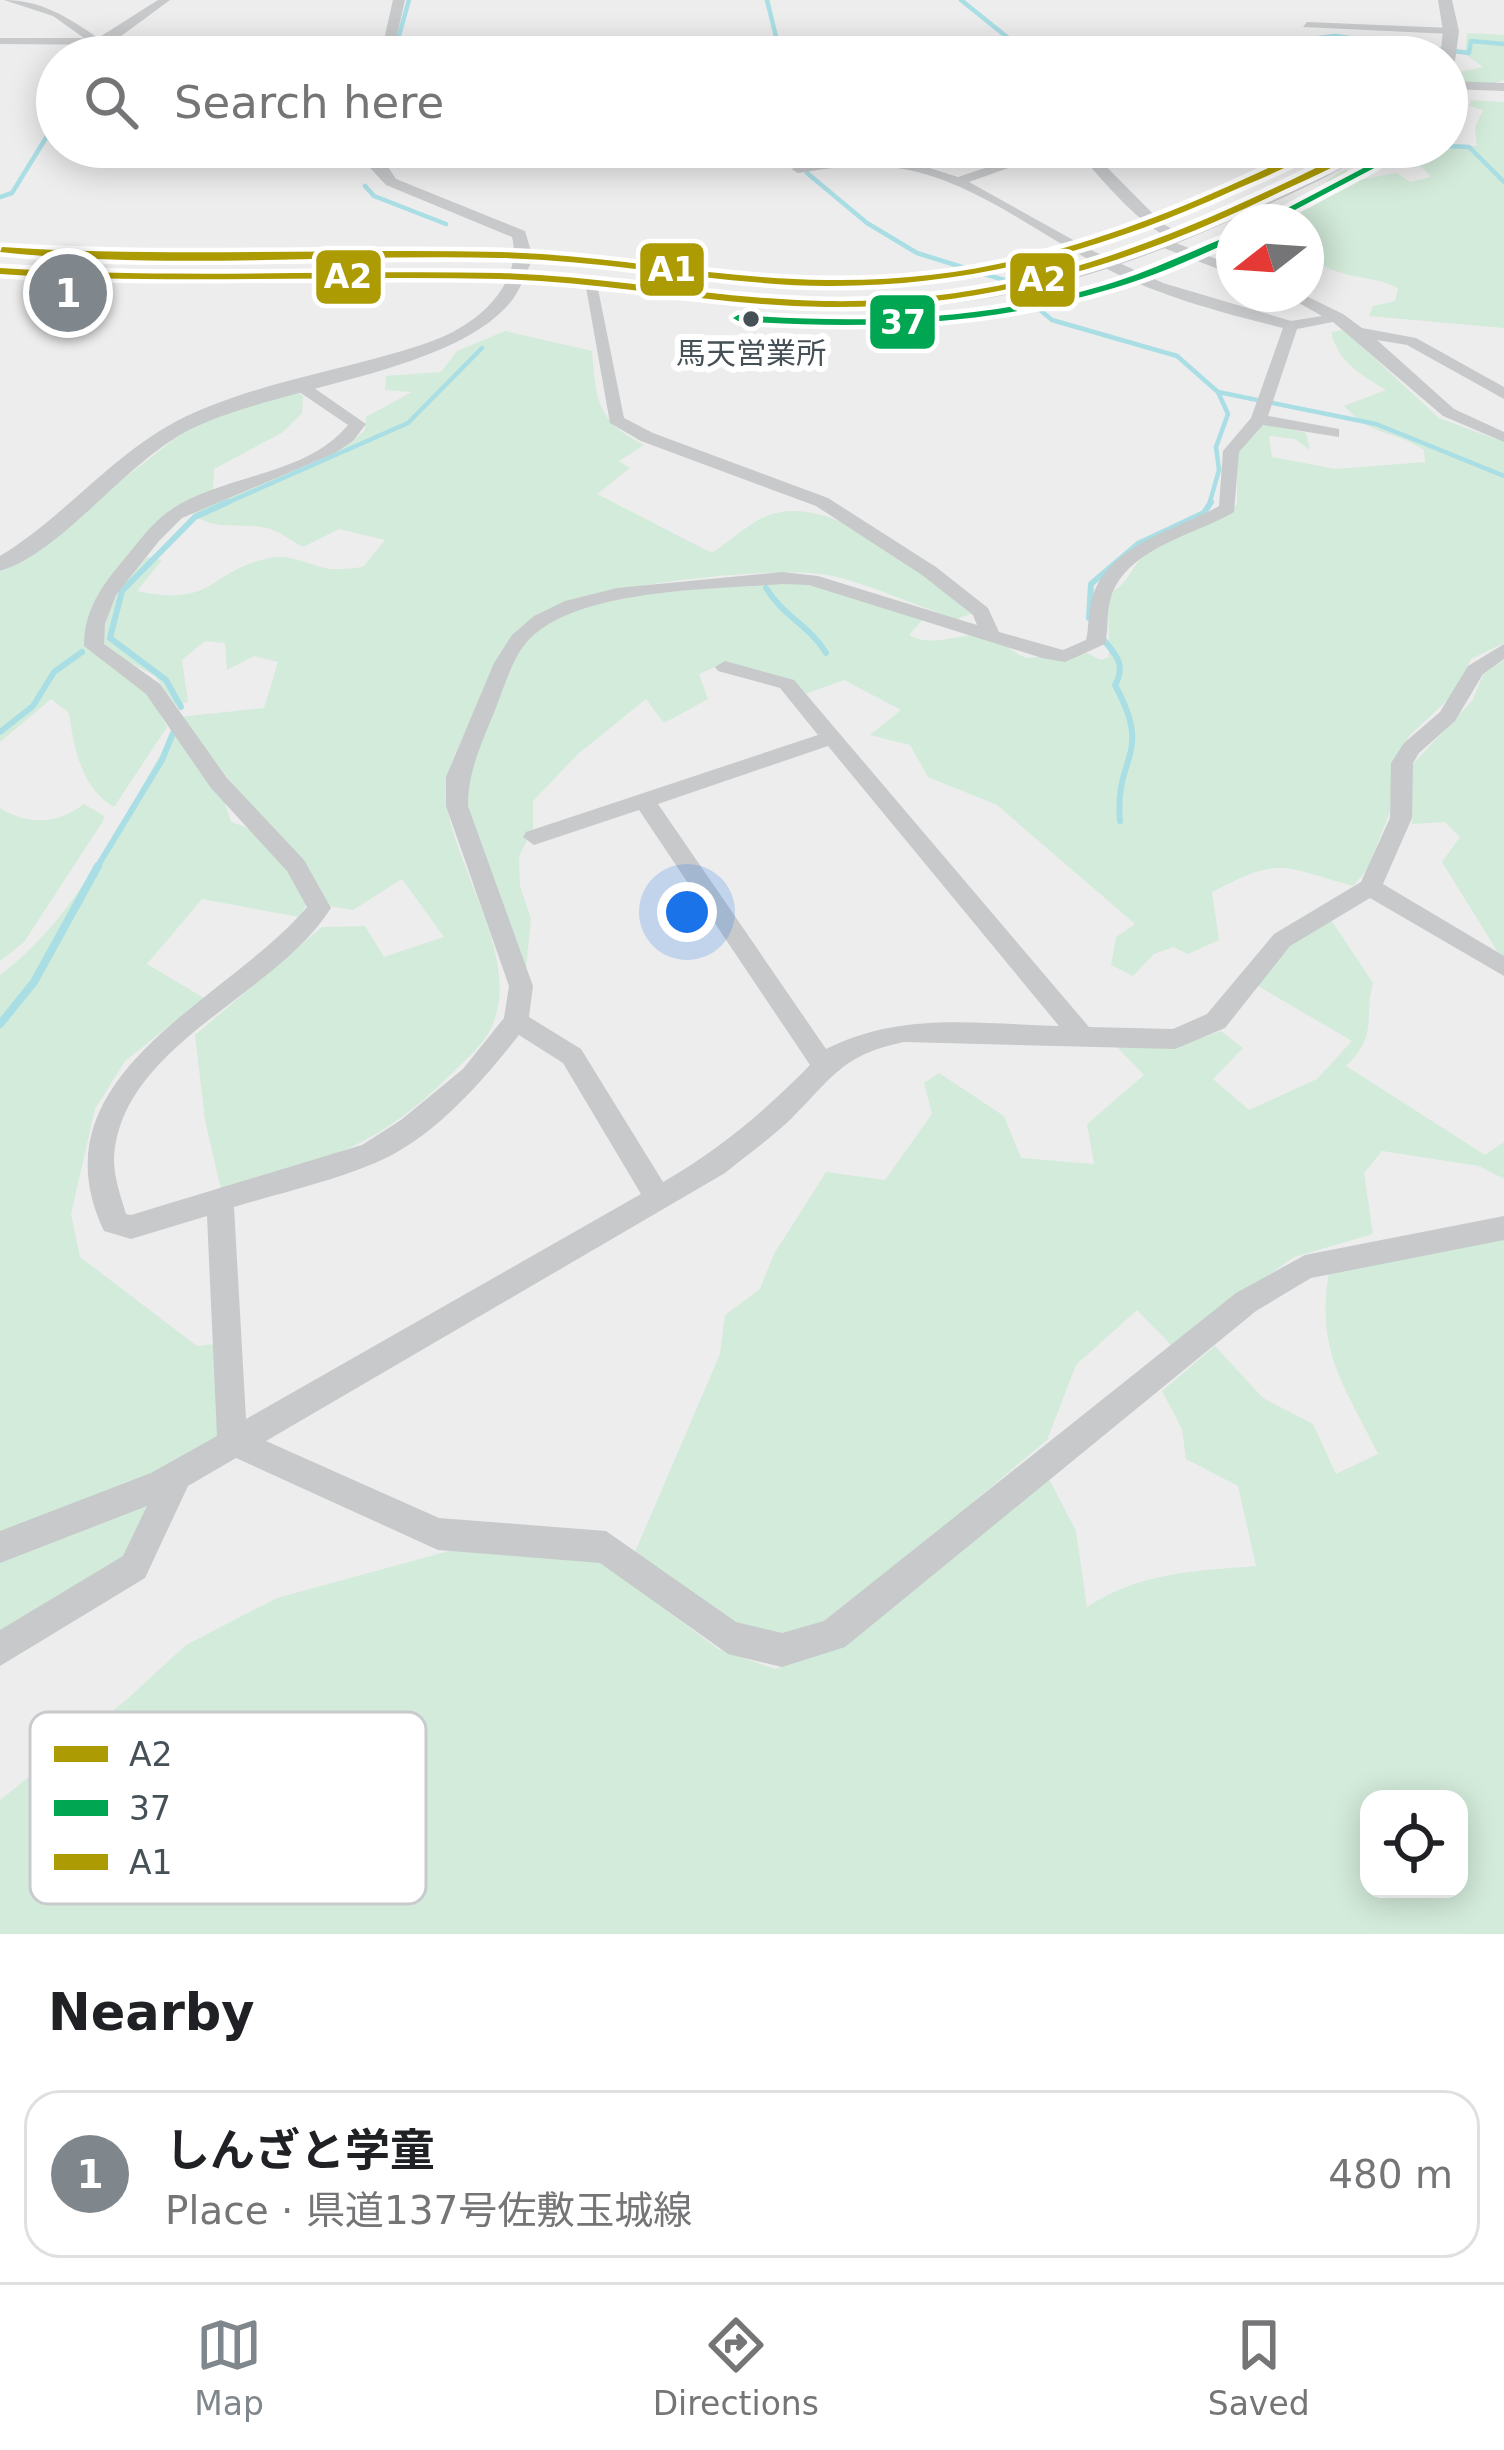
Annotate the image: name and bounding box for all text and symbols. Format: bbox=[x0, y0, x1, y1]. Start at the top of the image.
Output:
search box bbox=[36, 36, 1468, 168]
icon: search bbox=[78, 69, 144, 135]
text: Search here bbox=[174, 76, 444, 129]
north arrow bbox=[1216, 204, 1324, 312]
line badge: A1 bbox=[638, 241, 706, 298]
pin: 1 bbox=[29, 248, 107, 338]
line badge: A2 bbox=[314, 248, 383, 306]
text: A1 bbox=[648, 250, 696, 289]
line badge: A2 bbox=[1008, 251, 1077, 309]
text: A2 bbox=[324, 257, 372, 296]
text: A2 bbox=[1018, 260, 1066, 299]
line badge: 37 bbox=[868, 293, 937, 351]
text: 37 bbox=[880, 303, 926, 342]
marker: 馬天営業所 bbox=[740, 308, 762, 330]
place label: 馬天営業所 bbox=[676, 336, 826, 371]
your location bbox=[657, 882, 717, 942]
legend bbox=[30, 1712, 426, 1904]
text: A2 bbox=[129, 1735, 173, 1774]
text: 37 bbox=[129, 1789, 171, 1828]
map controls bbox=[1360, 1790, 1468, 1898]
button: locate bbox=[1360, 1790, 1468, 1898]
text: A1 bbox=[129, 1843, 173, 1882]
text: Nearby bbox=[48, 1983, 255, 2042]
text: しんざと学童 bbox=[165, 2124, 435, 2177]
text: 1 bbox=[76, 2152, 104, 2197]
text: 480 m bbox=[1328, 2152, 1453, 2197]
text: Place · 県道137号佐敷玉城線 bbox=[165, 2188, 692, 2233]
tab: Map bbox=[194, 2312, 264, 2423]
tab: Directions bbox=[653, 2312, 819, 2423]
tab: Saved bbox=[1208, 2312, 1310, 2423]

